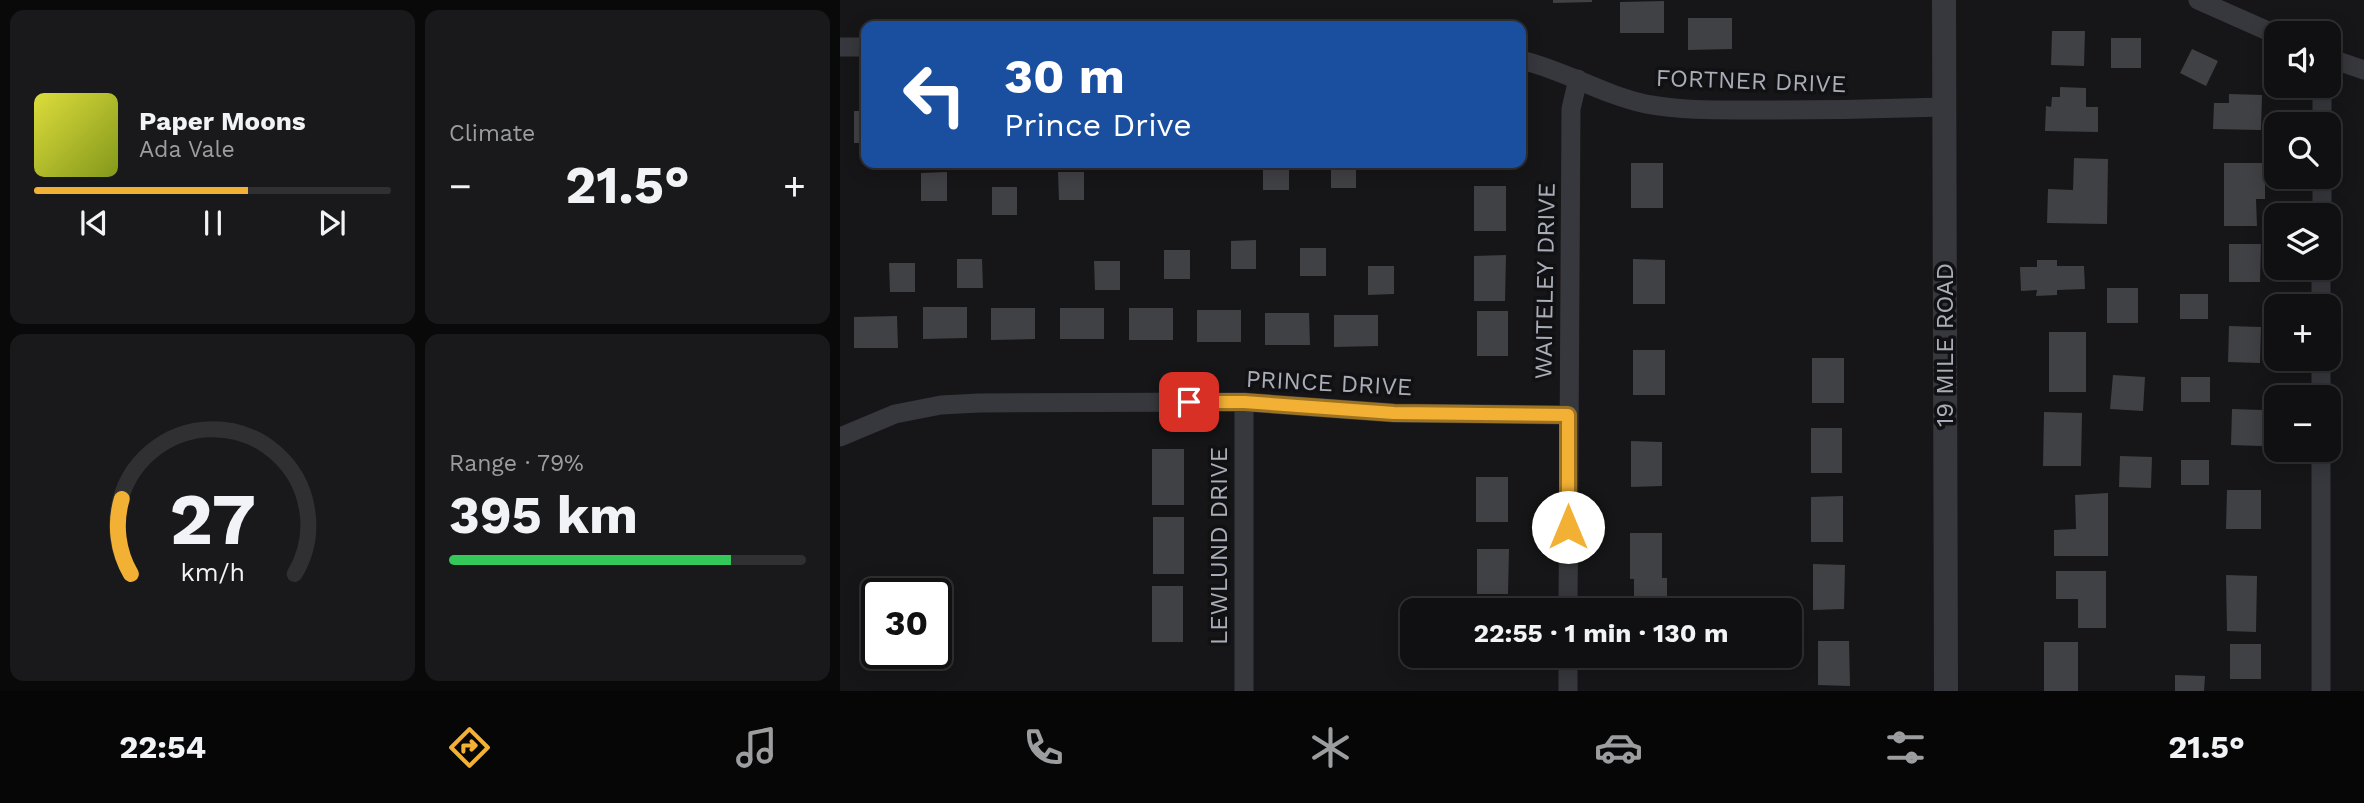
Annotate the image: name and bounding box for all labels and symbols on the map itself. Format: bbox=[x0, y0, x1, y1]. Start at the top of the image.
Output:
street label: FORTNER DRIVE bbox=[1655, 64, 1847, 98]
street label: WAITELEY DRIVE bbox=[1529, 182, 1561, 380]
street label: 19 MILE ROAD bbox=[1931, 263, 1959, 427]
street label: PRINCE DRIVE bbox=[1245, 365, 1413, 401]
pin bbox=[1159, 372, 1219, 432]
street label: LEWLUND DRIVE bbox=[1205, 447, 1233, 645]
position arrow bbox=[1531, 490, 1605, 564]
speed limit sign: 30 bbox=[861, 578, 952, 669]

